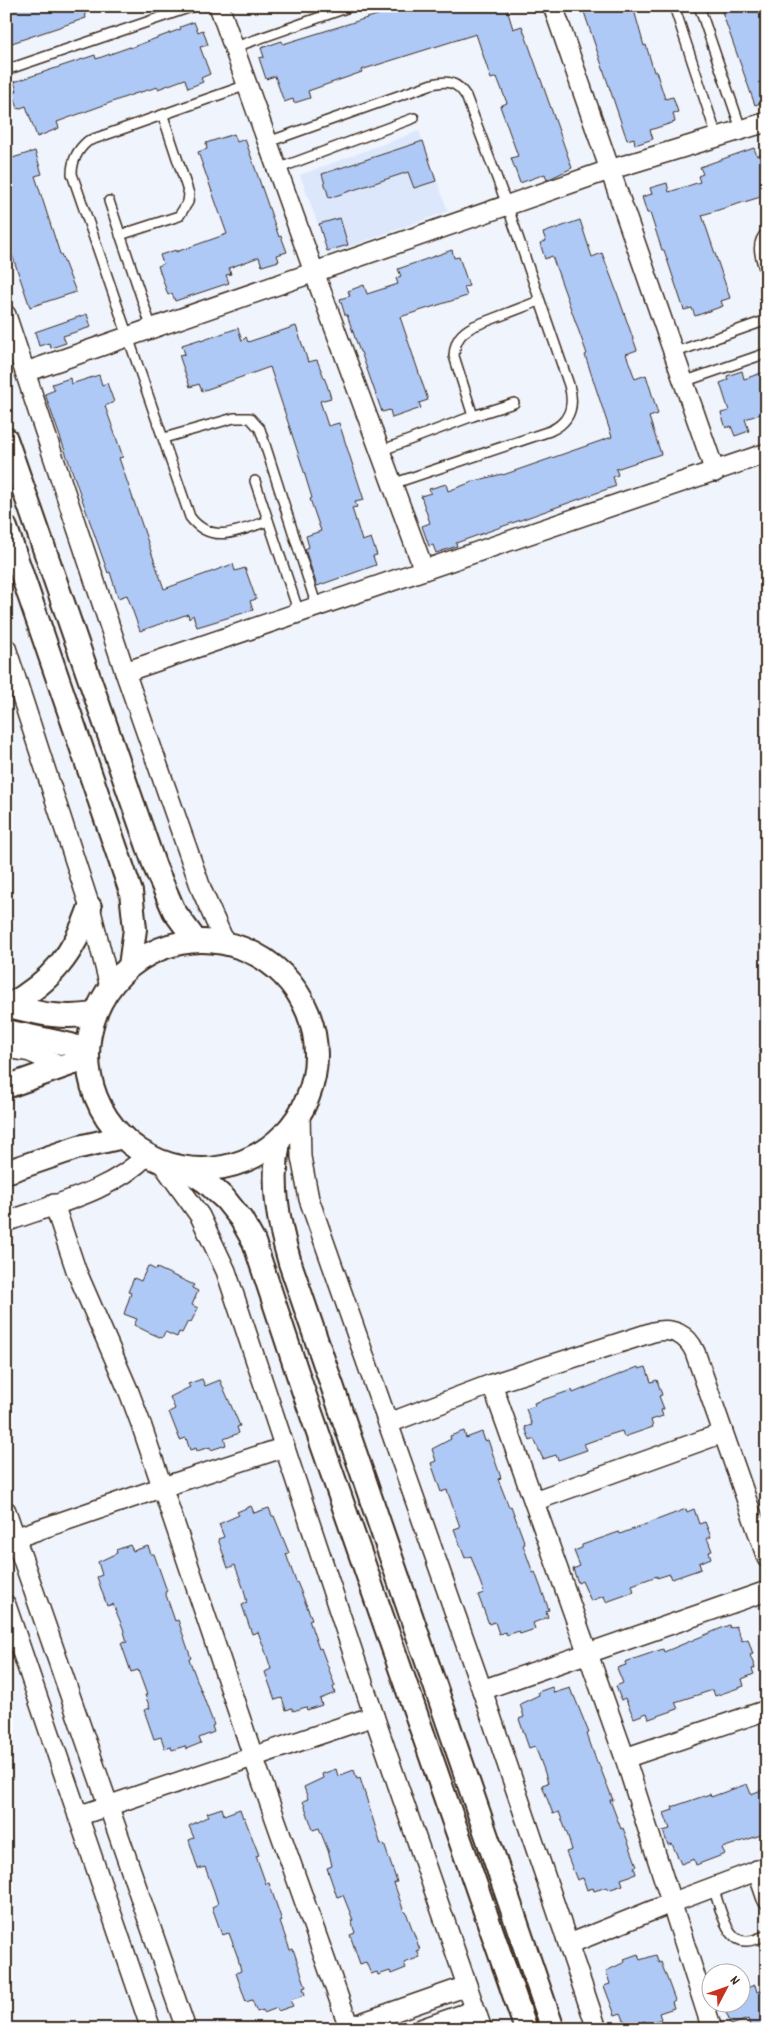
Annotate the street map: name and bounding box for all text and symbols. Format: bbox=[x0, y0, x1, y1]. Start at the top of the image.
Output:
north arrow bbox=[700, 1962, 750, 2012]
text: N bbox=[724, 1972, 744, 1990]

